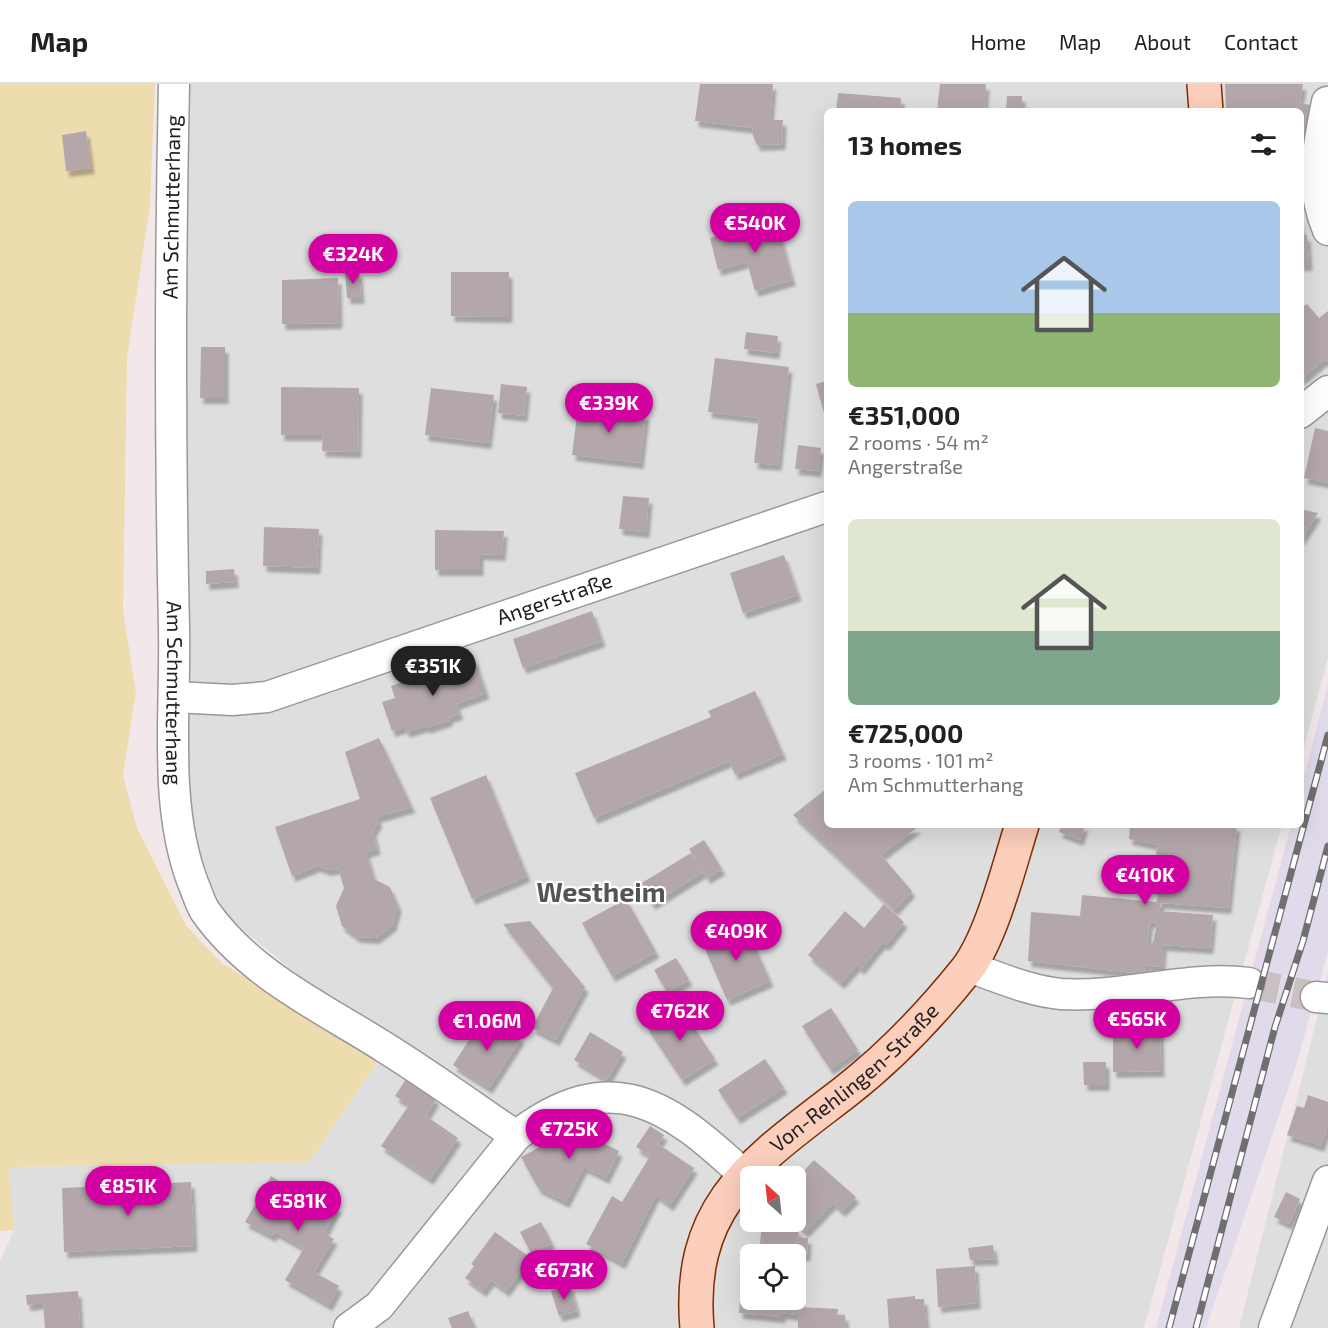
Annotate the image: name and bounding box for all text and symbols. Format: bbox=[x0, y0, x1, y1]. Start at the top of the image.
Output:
text: Map bbox=[30, 24, 88, 58]
text: Home bbox=[970, 29, 1026, 54]
text: Map bbox=[1059, 29, 1101, 54]
text: About bbox=[1134, 29, 1191, 54]
text: Contact bbox=[1224, 29, 1298, 54]
street label: Am Schmutterhang bbox=[156, 114, 185, 299]
icon: filters bbox=[1247, 128, 1280, 161]
text: 13 homes bbox=[848, 129, 962, 160]
pin: €540K bbox=[713, 203, 797, 254]
text: €540K bbox=[724, 210, 786, 234]
pin: €324K bbox=[311, 234, 395, 285]
icon: home bbox=[1010, 240, 1118, 348]
text: €324K bbox=[322, 241, 384, 265]
pin: €339K bbox=[567, 383, 651, 434]
text: €339K bbox=[579, 390, 639, 414]
text: €351,000 bbox=[848, 399, 961, 430]
text: 2 rooms · 54 m² bbox=[848, 430, 989, 454]
text: Angerstraße bbox=[848, 454, 963, 478]
icon: home bbox=[1010, 558, 1118, 666]
street label: Angerstraße bbox=[493, 567, 615, 629]
street label: Am Schmutterhang bbox=[162, 601, 188, 786]
pin: €351K bbox=[391, 646, 475, 697]
text: €351K bbox=[405, 653, 461, 677]
text: €725,000 bbox=[848, 717, 963, 748]
text: 3 rooms · 101 m² bbox=[848, 748, 994, 772]
text: Am Schmutterhang bbox=[848, 772, 1023, 796]
pin: €410K bbox=[1103, 855, 1187, 906]
text: €410K bbox=[1115, 862, 1175, 886]
district label: Westheim bbox=[536, 875, 666, 907]
pin: €409K bbox=[694, 911, 778, 962]
text: €409K bbox=[705, 918, 767, 942]
pin: €762K bbox=[638, 991, 722, 1042]
text: €762K bbox=[650, 998, 710, 1022]
street label: Von-Rehlingen-Straße bbox=[764, 998, 943, 1157]
pin: €565K bbox=[1095, 999, 1179, 1050]
pin: €1.06M bbox=[438, 1001, 536, 1052]
text: €565K bbox=[1107, 1006, 1167, 1030]
text: €1.06M bbox=[452, 1008, 522, 1032]
pin: €725K bbox=[527, 1109, 611, 1160]
text: €725K bbox=[540, 1116, 598, 1140]
pin: €851K bbox=[86, 1166, 170, 1217]
north arrow bbox=[740, 1166, 806, 1232]
map controls bbox=[740, 1166, 806, 1310]
text: €851K bbox=[99, 1173, 157, 1197]
pin: €581K bbox=[256, 1181, 340, 1232]
text: €581K bbox=[269, 1188, 327, 1212]
button: locate bbox=[740, 1244, 806, 1310]
pin: €673K bbox=[522, 1250, 606, 1301]
text: €673K bbox=[534, 1257, 594, 1281]

